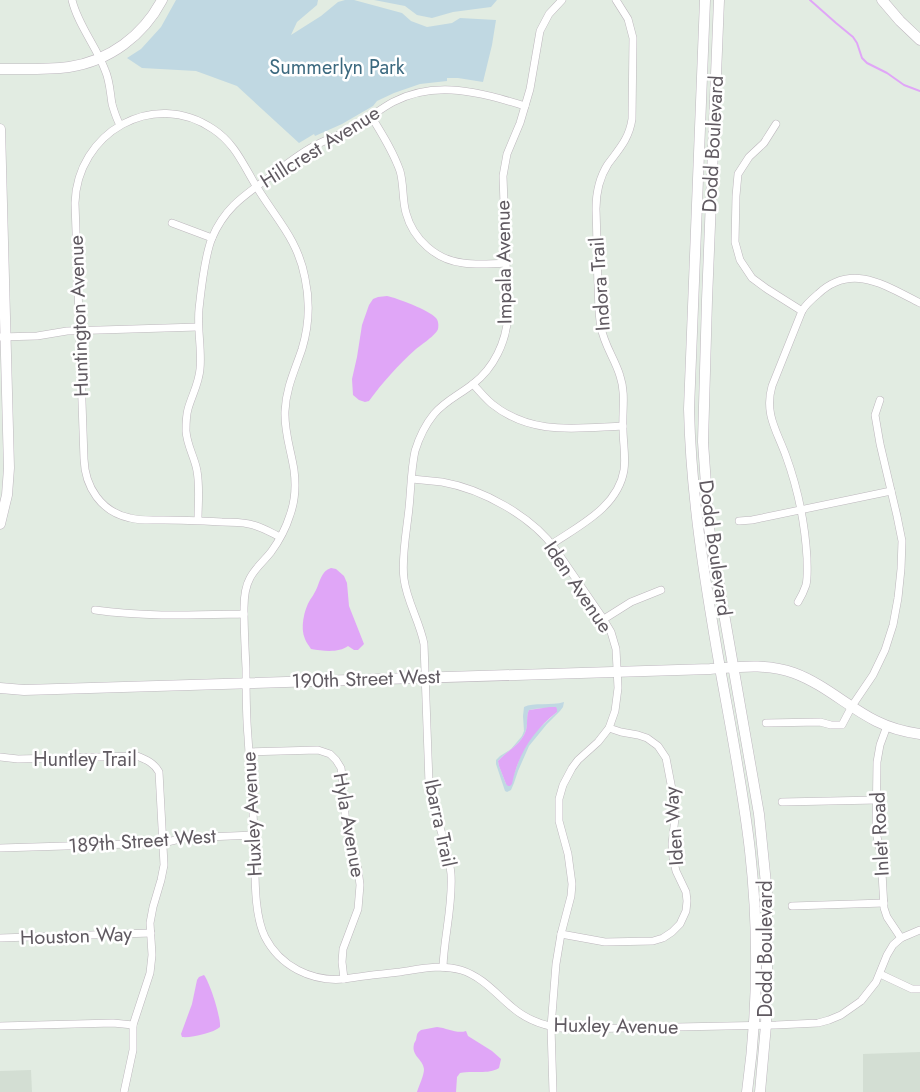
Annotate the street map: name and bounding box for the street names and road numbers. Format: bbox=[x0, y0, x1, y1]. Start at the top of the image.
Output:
street label: Dodd Boulevard bbox=[695, 75, 731, 213]
street label: Hillcrest Avenue bbox=[255, 99, 385, 195]
street label: Impala Avenue bbox=[488, 200, 520, 324]
street label: Huntington Avenue bbox=[62, 235, 96, 397]
street label: Indora Trail bbox=[582, 236, 618, 332]
street label: Dodd Boulevard bbox=[691, 478, 739, 618]
street label: Iden Avenue bbox=[537, 535, 619, 639]
street label: 190th Street West bbox=[291, 662, 441, 696]
street label: Huntley Trail bbox=[33, 745, 137, 774]
street label: Huxley Avenue bbox=[234, 751, 270, 877]
street label: Hyla Avenue bbox=[326, 770, 372, 880]
street label: Ibarra Trail bbox=[417, 776, 463, 870]
street label: Iden Way bbox=[657, 785, 691, 867]
street label: Inlet Road bbox=[863, 791, 897, 877]
street label: 189th Street West bbox=[67, 821, 217, 861]
street label: Dodd Boulevard bbox=[751, 880, 780, 1018]
street label: Houston Way bbox=[19, 920, 133, 952]
street label: Huxley Avenue bbox=[553, 1010, 679, 1042]

